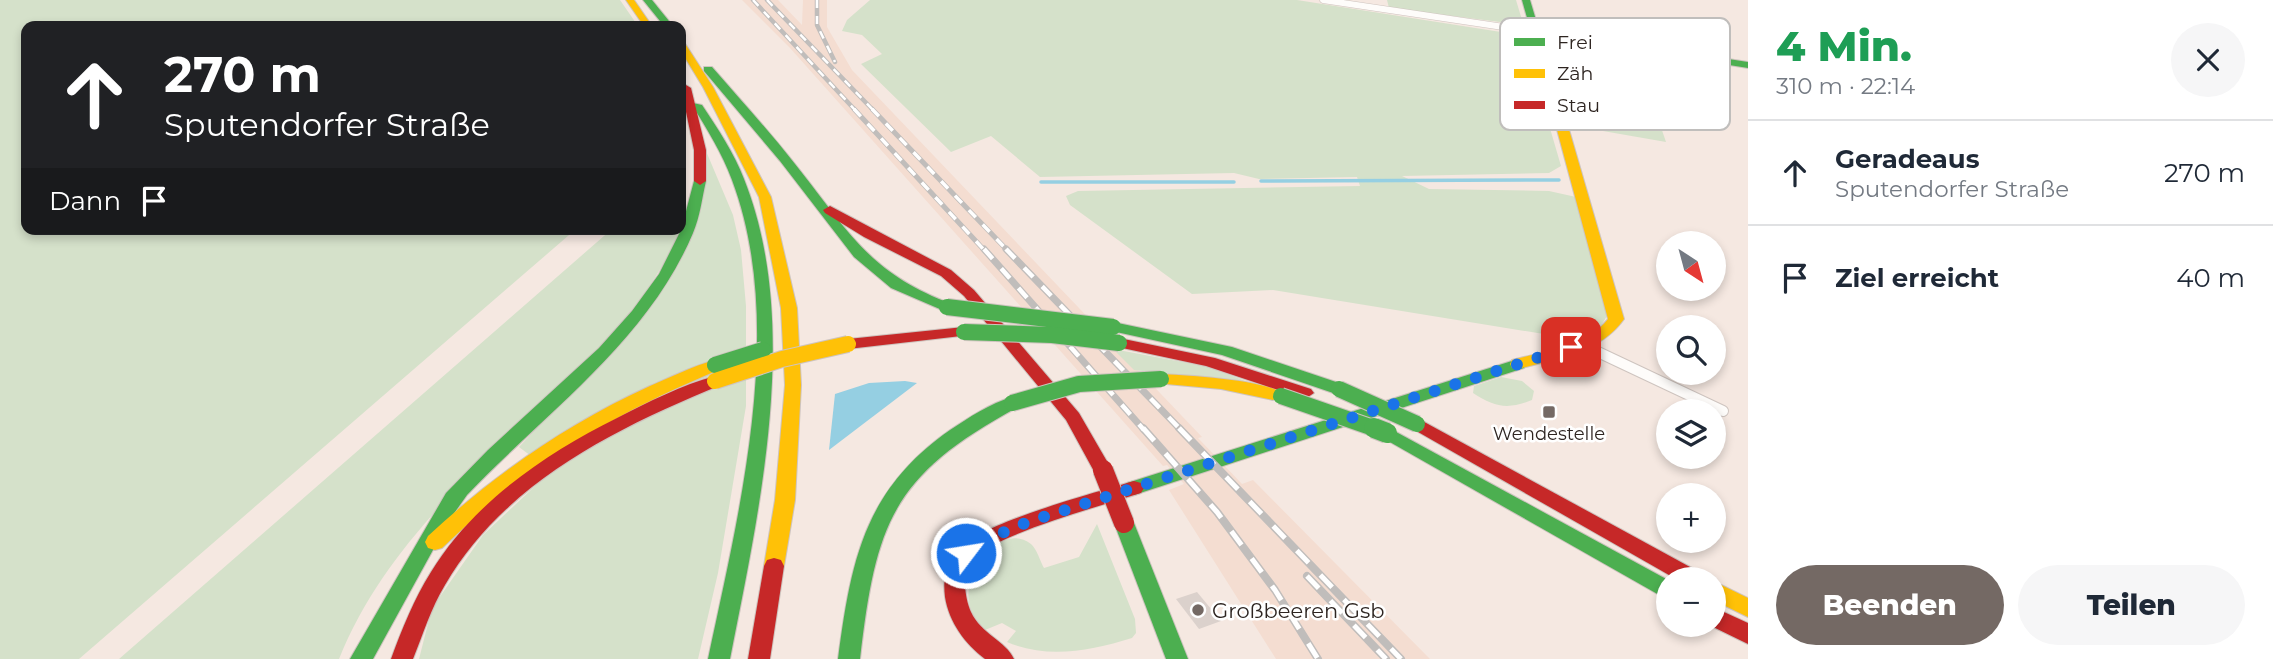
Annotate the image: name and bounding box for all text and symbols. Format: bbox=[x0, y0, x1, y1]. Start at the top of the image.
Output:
legend bbox=[1500, 18, 1730, 130]
text: 4 Min. bbox=[1776, 20, 1912, 72]
button: close bbox=[2171, 23, 2245, 97]
text: Frei bbox=[1557, 31, 1593, 54]
text: 270 m bbox=[164, 45, 321, 104]
icon: ahead bbox=[49, 49, 140, 140]
text: Zäh bbox=[1557, 62, 1593, 85]
text: 310 m · 22:14 bbox=[1776, 72, 1915, 100]
text: Stau bbox=[1557, 94, 1600, 117]
text: Sputendorfer Straße bbox=[164, 105, 490, 144]
text: Geradeaus bbox=[1835, 143, 1980, 175]
icon: ahead bbox=[1776, 154, 1814, 192]
text: 270 m bbox=[2164, 157, 2245, 189]
text: Sputendorfer Straße bbox=[1835, 175, 2069, 203]
icon: arrive bbox=[135, 182, 173, 220]
text: Dann bbox=[49, 185, 121, 217]
north arrow bbox=[1656, 231, 1726, 301]
map controls bbox=[1656, 231, 1726, 637]
icon: arrive bbox=[1776, 259, 1814, 297]
text: Ziel erreicht bbox=[1835, 262, 1999, 294]
text: 40 m bbox=[2176, 262, 2245, 294]
button: search bbox=[1656, 315, 1726, 385]
pin bbox=[1541, 317, 1601, 377]
icon: arrive bbox=[1552, 328, 1590, 366]
button: layers bbox=[1656, 399, 1726, 469]
marker: Wendestelle bbox=[1541, 404, 1557, 420]
place label: Wendestelle bbox=[1493, 423, 1605, 445]
button: + bbox=[1656, 483, 1726, 553]
position arrow bbox=[929, 516, 1003, 590]
button: Beenden bbox=[1776, 565, 2004, 645]
button: Teilen bbox=[2018, 565, 2245, 645]
button: − bbox=[1656, 567, 1726, 637]
place label: Großbeeren Gsb bbox=[1212, 598, 1384, 623]
marker: Großbeeren Gsb bbox=[1190, 602, 1206, 618]

